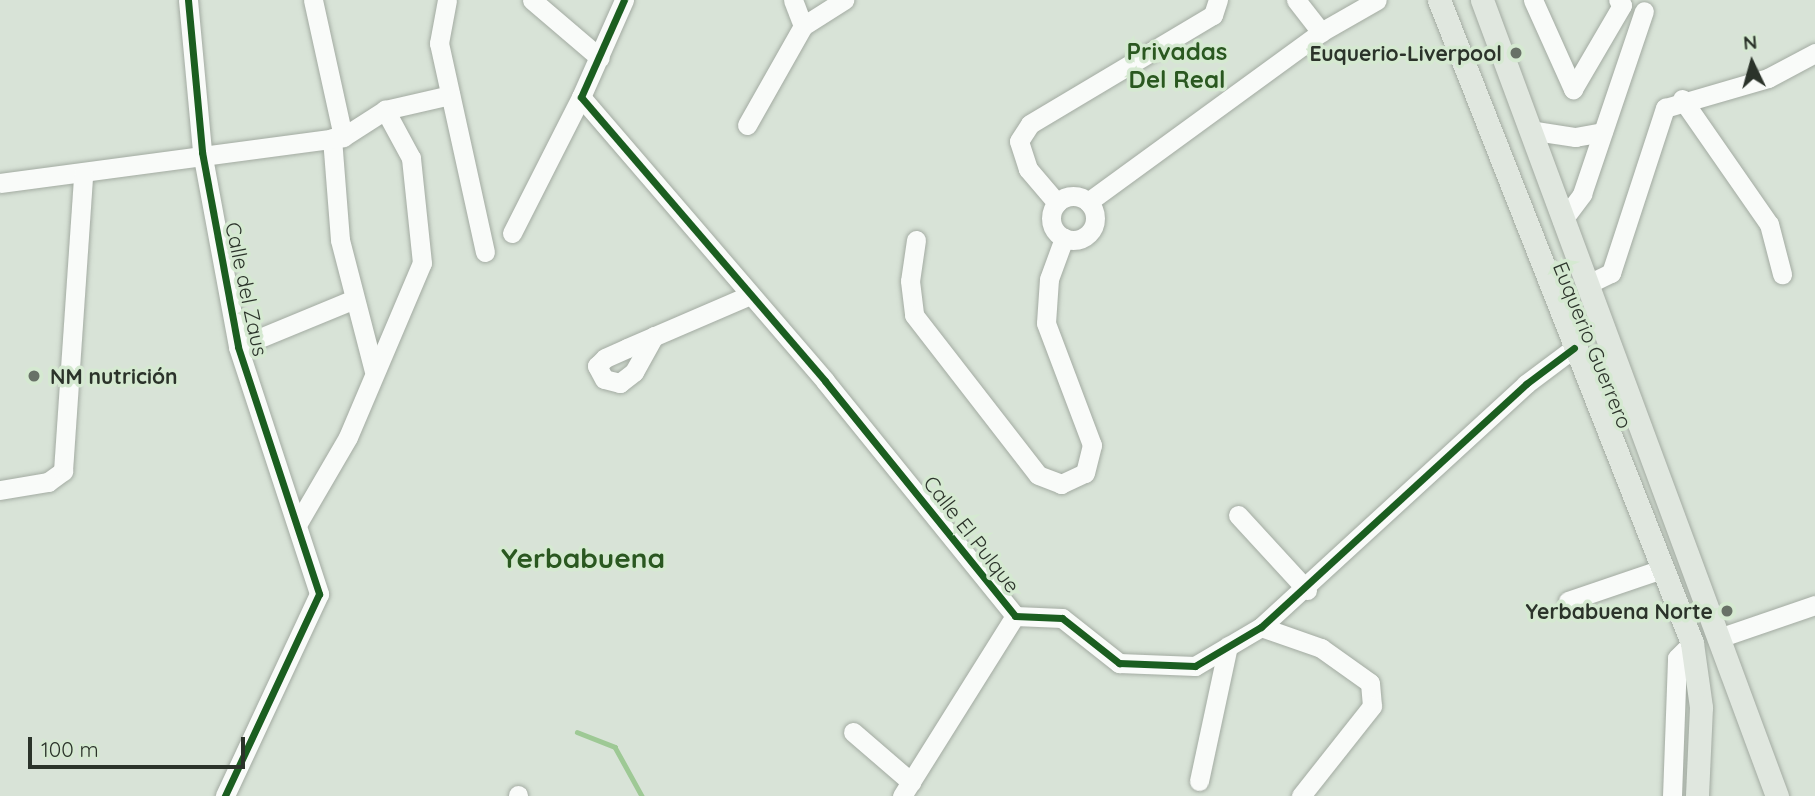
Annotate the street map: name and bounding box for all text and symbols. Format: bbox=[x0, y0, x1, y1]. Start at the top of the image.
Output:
north arrow bbox=[1717, 28, 1787, 98]
text: N bbox=[1742, 30, 1758, 55]
district label: Privadas Del Real bbox=[1127, 38, 1227, 94]
place label: Euquerio-Liverpool bbox=[1309, 40, 1502, 66]
marker: Euquerio-Liverpool bbox=[1508, 45, 1524, 61]
street label: Calle del Zaus bbox=[220, 220, 274, 358]
street label: Euquerio Guerrero bbox=[1548, 258, 1638, 432]
place label: NM nutrición bbox=[50, 363, 178, 389]
marker: NM nutrición bbox=[24, 366, 44, 386]
street label: Calle El Pulque bbox=[919, 470, 1025, 598]
district label: Yerbabuena bbox=[501, 541, 665, 575]
place label: Yerbabuena Norte bbox=[1525, 598, 1713, 624]
marker: Yerbabuena Norte bbox=[1719, 603, 1735, 619]
scale bar bbox=[32, 722, 248, 766]
text: 100 m bbox=[41, 736, 99, 762]

